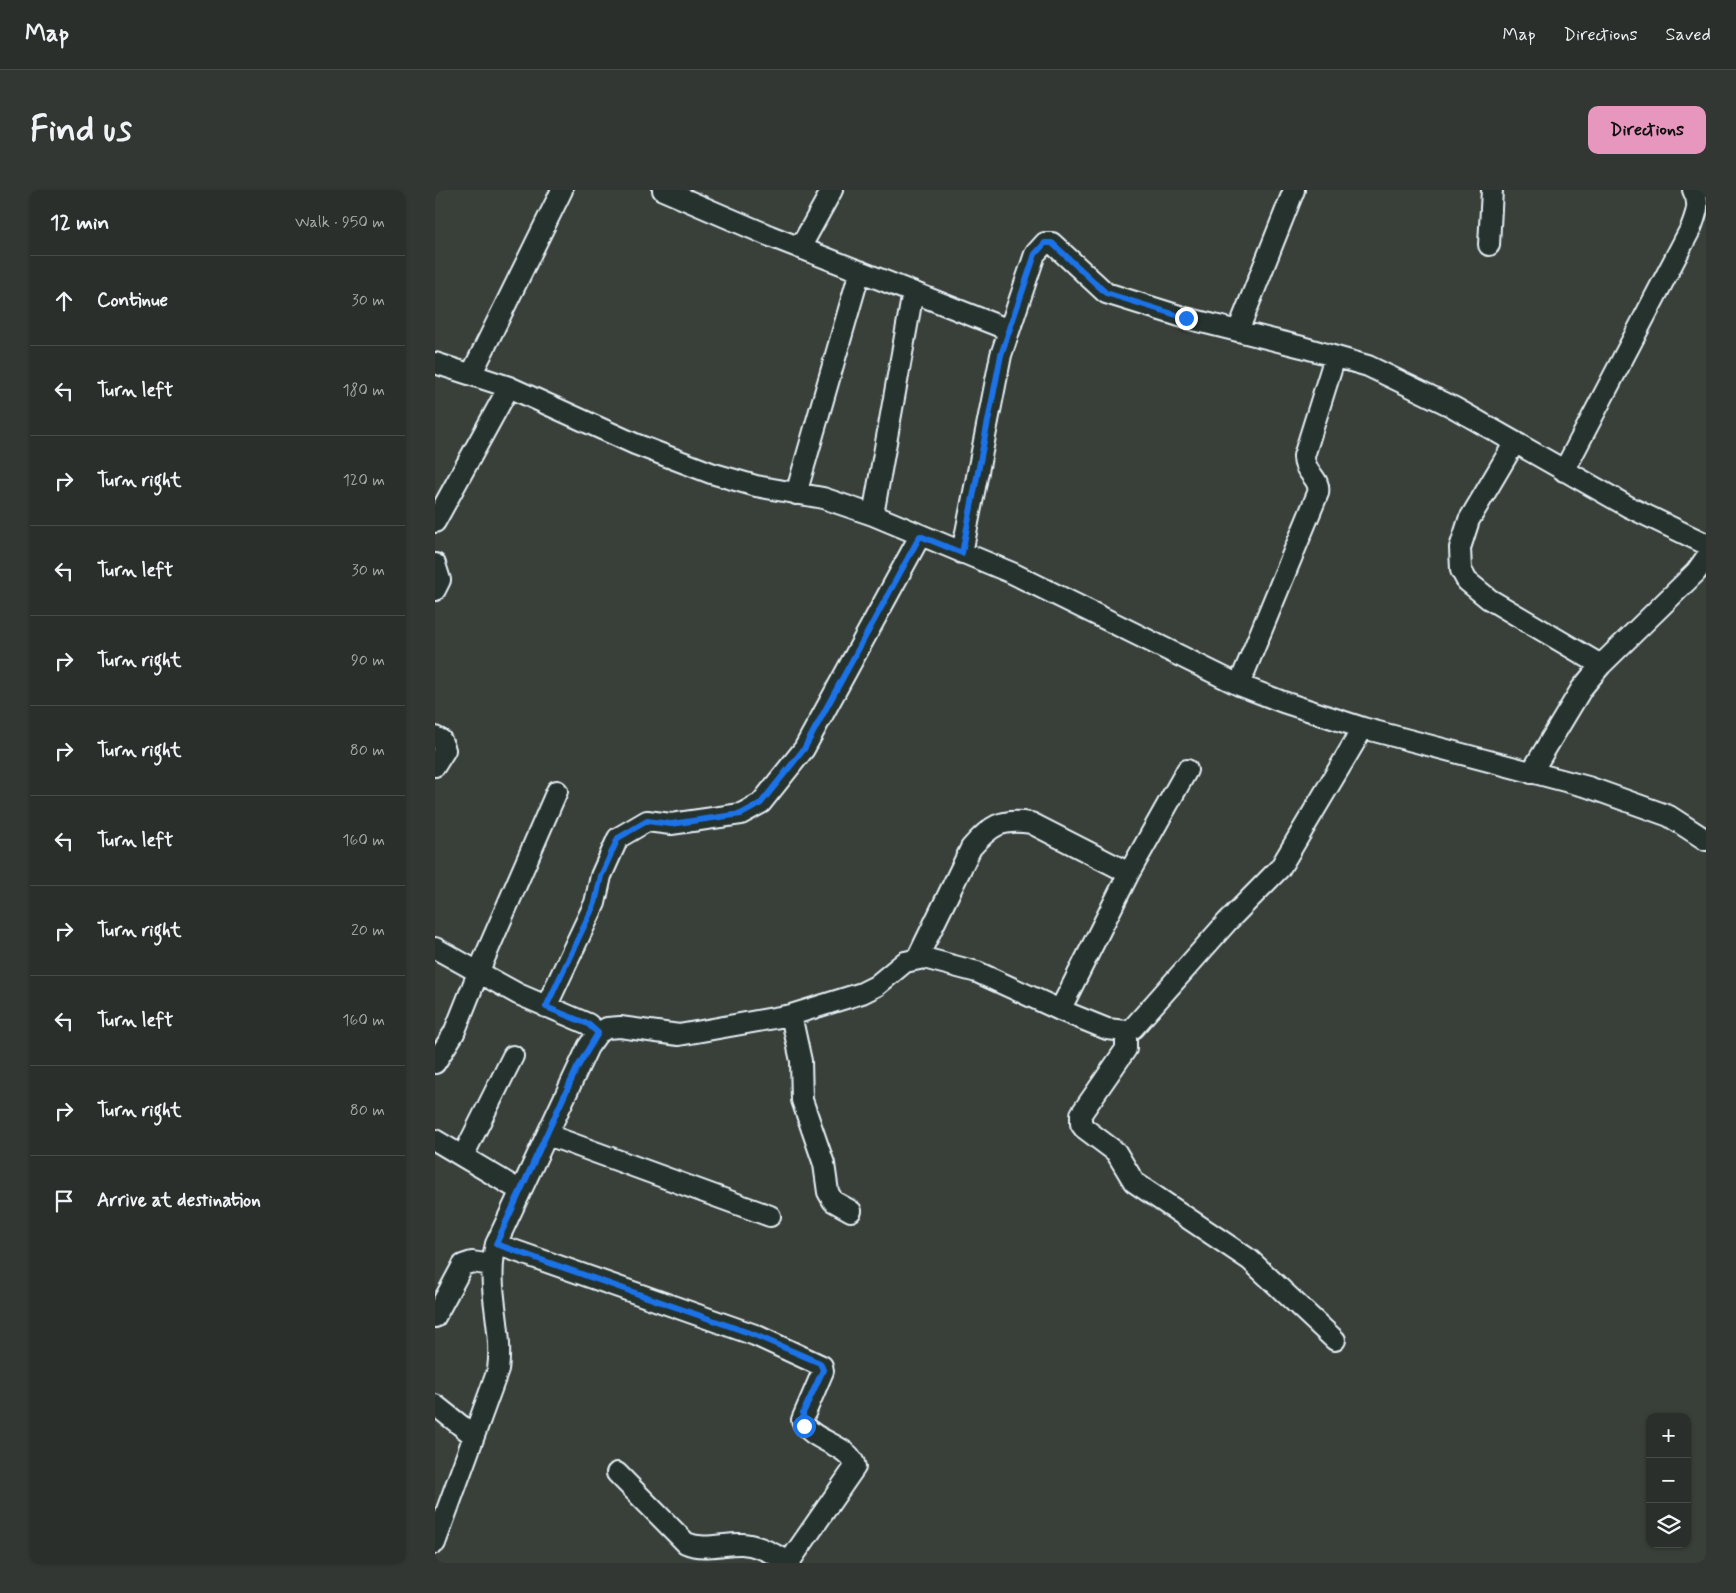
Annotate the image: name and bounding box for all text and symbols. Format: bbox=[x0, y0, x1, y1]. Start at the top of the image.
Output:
text: Map bbox=[25, 19, 69, 50]
text: Map bbox=[1503, 23, 1536, 47]
text: Directions bbox=[1564, 23, 1638, 47]
text: Saved bbox=[1666, 23, 1711, 47]
button: Directions bbox=[1588, 106, 1706, 154]
text: Find us bbox=[30, 107, 132, 153]
text: 12 min bbox=[50, 209, 109, 237]
text: Walk · 950 m bbox=[295, 212, 385, 233]
icon: ahead bbox=[50, 287, 78, 315]
text: Continue bbox=[97, 288, 168, 313]
text: 30 m bbox=[352, 290, 385, 311]
route end bbox=[1175, 307, 1198, 330]
icon: left bbox=[50, 377, 78, 405]
text: Turn left bbox=[97, 378, 173, 403]
text: 180 m bbox=[342, 380, 385, 401]
icon: right bbox=[50, 467, 78, 495]
text: Turn right bbox=[97, 468, 181, 493]
text: 120 m bbox=[343, 470, 385, 491]
icon: left bbox=[50, 557, 78, 585]
text: Turn left bbox=[97, 558, 173, 583]
text: 30 m bbox=[352, 560, 385, 581]
icon: right bbox=[50, 647, 78, 675]
text: Turn right bbox=[97, 648, 181, 673]
text: 90 m bbox=[351, 650, 385, 671]
icon: right bbox=[50, 737, 78, 765]
text: Turn right bbox=[97, 738, 181, 763]
text: 80 m bbox=[350, 740, 385, 761]
icon: left bbox=[50, 827, 78, 855]
text: Turn left bbox=[97, 828, 173, 853]
text: 160 m bbox=[342, 830, 385, 851]
icon: right bbox=[50, 917, 78, 945]
text: Turn right bbox=[97, 918, 181, 943]
text: 20 m bbox=[351, 920, 385, 941]
icon: left bbox=[50, 1007, 78, 1035]
text: Turn left bbox=[97, 1008, 173, 1033]
text: 160 m bbox=[342, 1010, 385, 1031]
icon: right bbox=[50, 1097, 78, 1125]
text: Turn right bbox=[97, 1098, 181, 1123]
text: 80 m bbox=[350, 1100, 385, 1121]
icon: arrive bbox=[50, 1187, 78, 1215]
text: Arrive at destination bbox=[97, 1188, 261, 1213]
map controls bbox=[1646, 1413, 1691, 1548]
button: + bbox=[1646, 1413, 1691, 1458]
route start bbox=[793, 1415, 816, 1438]
button: − bbox=[1646, 1458, 1691, 1503]
button: layers bbox=[1646, 1503, 1691, 1548]

